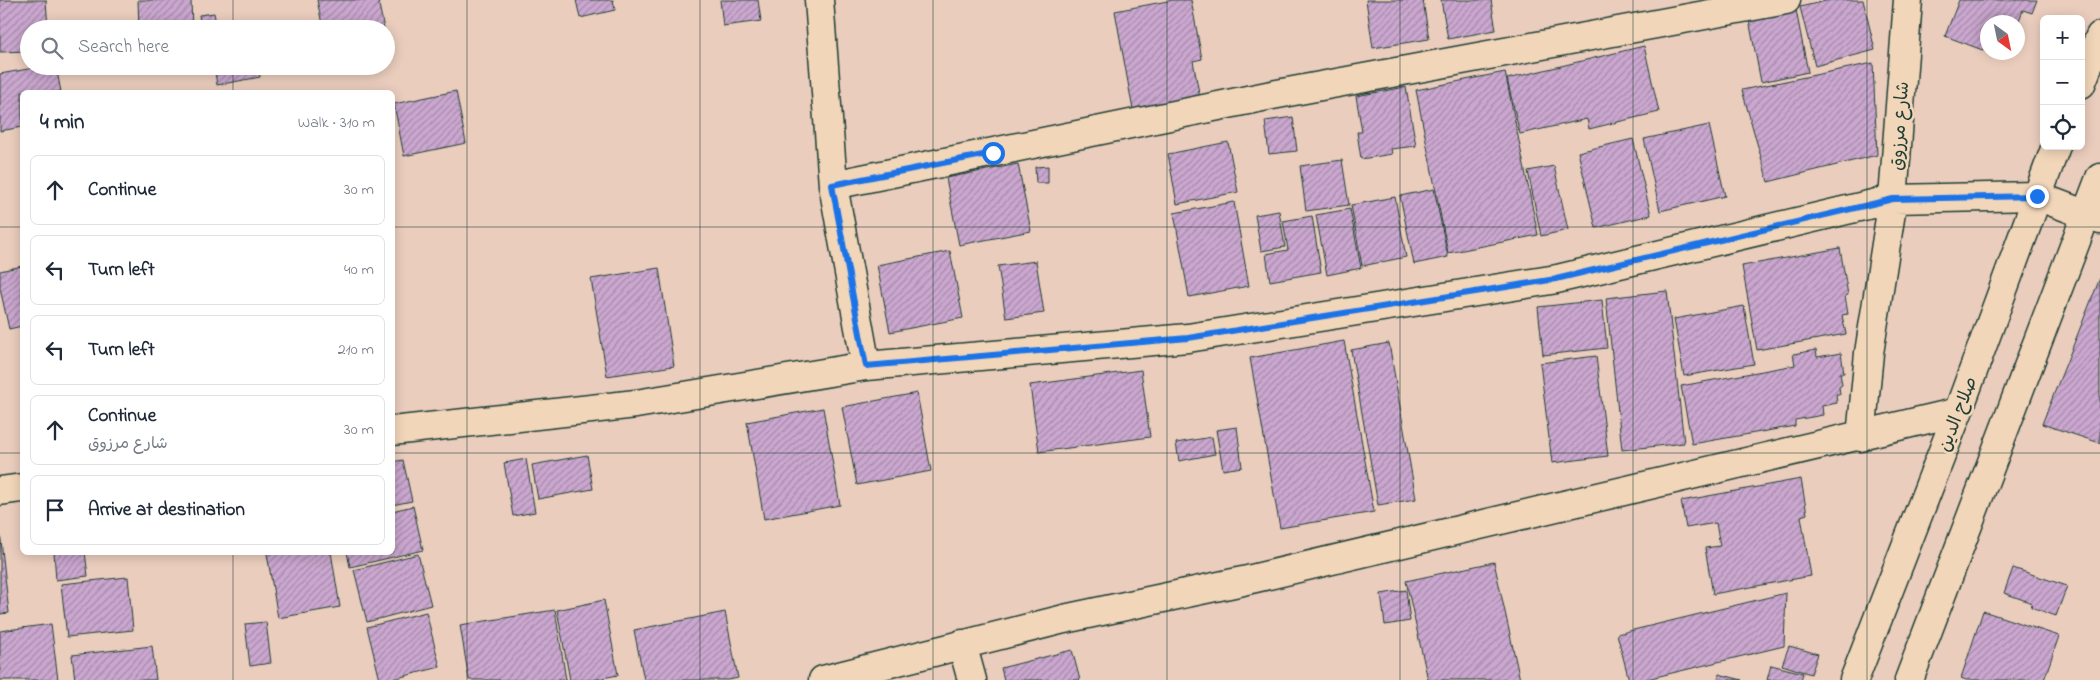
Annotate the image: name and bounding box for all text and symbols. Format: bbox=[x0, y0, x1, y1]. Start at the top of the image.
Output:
north arrow bbox=[1980, 15, 2025, 60]
map controls bbox=[2040, 15, 2085, 150]
button: + bbox=[2040, 15, 2085, 60]
search box bbox=[20, 20, 395, 75]
icon: search bbox=[38, 34, 66, 62]
text: Search here bbox=[78, 34, 169, 61]
button: − bbox=[2040, 60, 2085, 105]
street label: شارع مرزوق bbox=[1885, 81, 1917, 172]
button: locate bbox=[2040, 105, 2085, 150]
text: 4 min bbox=[40, 108, 84, 138]
text: Walk · 310 m bbox=[298, 111, 375, 135]
route start bbox=[982, 142, 1005, 165]
icon: ahead bbox=[41, 176, 69, 204]
text: Continue bbox=[88, 177, 156, 204]
text: 30 m bbox=[344, 178, 374, 202]
route end bbox=[2026, 185, 2049, 208]
icon: left bbox=[41, 256, 69, 284]
text: Turn left bbox=[88, 257, 155, 284]
text: 40 m bbox=[344, 258, 374, 282]
icon: left bbox=[41, 336, 69, 364]
text: Turn left bbox=[88, 337, 155, 364]
text: 210 m bbox=[338, 338, 374, 362]
street label: صلاح الدين bbox=[1933, 373, 1985, 456]
text: Continue bbox=[88, 403, 156, 430]
icon: ahead bbox=[41, 416, 69, 444]
text: 30 m bbox=[344, 418, 374, 442]
text: شارع مرزوق bbox=[88, 432, 168, 456]
icon: arrive bbox=[41, 496, 69, 524]
text: Arrive at destination bbox=[88, 497, 245, 524]

